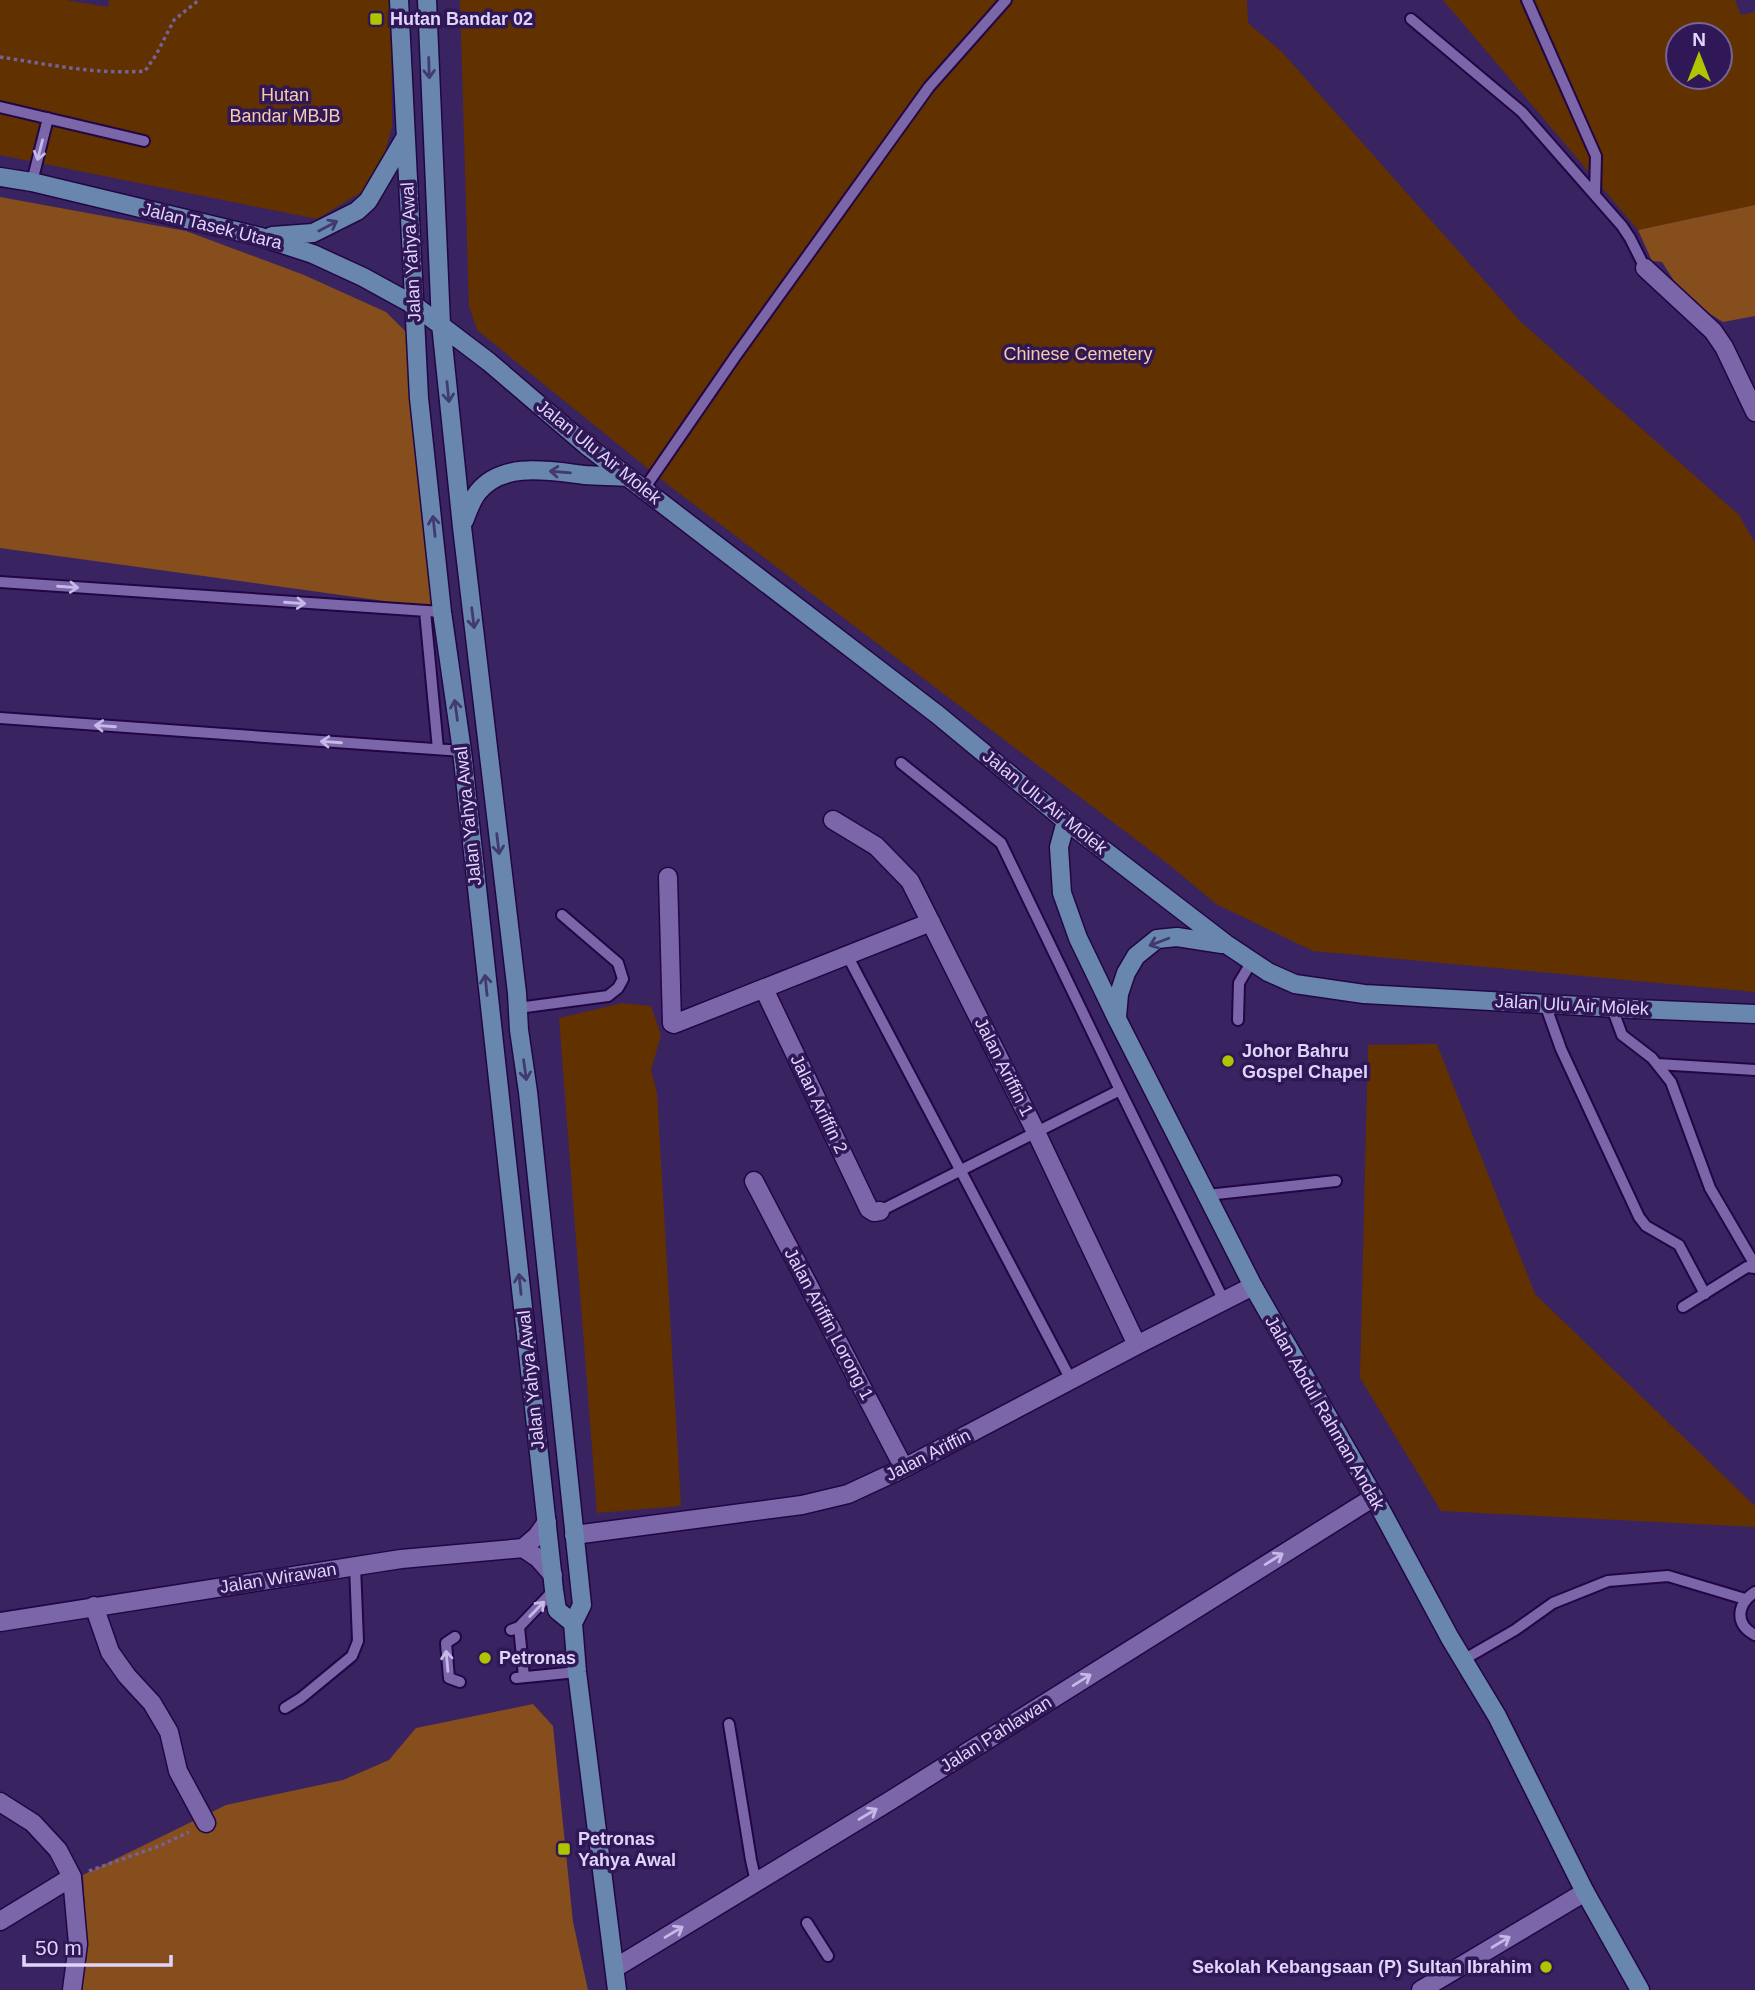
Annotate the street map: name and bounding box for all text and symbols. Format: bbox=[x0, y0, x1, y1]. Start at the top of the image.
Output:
place label: Hutan Bandar 02 bbox=[390, 9, 533, 29]
marker: Hutan Bandar 02 bbox=[368, 11, 384, 27]
north arrow bbox=[1664, 21, 1734, 91]
text: N bbox=[1692, 29, 1706, 50]
one-way arrow bbox=[422, 56, 436, 79]
park label: Hutan Bandar MBJB bbox=[229, 85, 341, 126]
one-way arrow bbox=[33, 138, 46, 161]
street label: Jalan Yahya Awal bbox=[397, 182, 425, 322]
street label: Jalan Tasek Utara bbox=[140, 199, 285, 253]
one-way arrow bbox=[317, 218, 337, 232]
park label: Chinese Cemetery bbox=[1003, 344, 1153, 364]
one-way arrow bbox=[442, 380, 455, 402]
street label: Jalan Ulu Air Molek bbox=[533, 396, 666, 509]
one-way arrow bbox=[549, 465, 571, 478]
one-way arrow bbox=[428, 515, 441, 538]
one-way arrow bbox=[56, 581, 79, 594]
one-way arrow bbox=[283, 596, 306, 609]
one-way arrow bbox=[466, 606, 479, 629]
one-way arrow bbox=[449, 699, 462, 722]
one-way arrow bbox=[94, 719, 116, 732]
one-way arrow bbox=[321, 735, 343, 748]
street label: Jalan Yahya Awal bbox=[451, 745, 485, 887]
street label: Jalan Ulu Air Molek bbox=[979, 746, 1112, 859]
one-way arrow bbox=[492, 832, 505, 855]
one-way arrow bbox=[1149, 936, 1170, 949]
one-way arrow bbox=[480, 974, 493, 997]
street label: Jalan Ulu Air Molek bbox=[1495, 991, 1650, 1019]
street label: Jalan Ariffin 1 bbox=[971, 1014, 1037, 1120]
place label: Johor Bahru Gospel Chapel bbox=[1242, 1041, 1368, 1082]
street label: Jalan Ariffin 2 bbox=[786, 1051, 852, 1157]
marker: Johor Bahru Gospel Chapel bbox=[1220, 1053, 1236, 1069]
one-way arrow bbox=[518, 1058, 531, 1081]
street label: Jalan Ariffin Lorong 1 bbox=[781, 1245, 877, 1403]
one-way arrow bbox=[514, 1273, 527, 1296]
street label: Jalan Yahya Awal bbox=[514, 1309, 548, 1451]
street label: Jalan Abdul Rahman Andak bbox=[1261, 1312, 1389, 1515]
street label: Jalan Ariffin bbox=[882, 1425, 974, 1485]
one-way arrow bbox=[1264, 1552, 1284, 1566]
street label: Jalan Wirawan bbox=[218, 1559, 338, 1597]
one-way arrow bbox=[528, 1600, 545, 1617]
place label: Petronas bbox=[499, 1648, 576, 1668]
one-way arrow bbox=[441, 1650, 454, 1672]
marker: Petronas bbox=[477, 1650, 493, 1666]
one-way arrow bbox=[1071, 1673, 1091, 1687]
street label: Jalan Pahlawan bbox=[937, 1692, 1055, 1776]
one-way arrow bbox=[858, 1807, 878, 1821]
place label: Petronas Yahya Awal bbox=[578, 1829, 676, 1870]
marker: Petronas Yahya Awal bbox=[556, 1841, 572, 1857]
scale bar bbox=[24, 1924, 172, 1968]
one-way arrow bbox=[663, 1925, 683, 1939]
one-way arrow bbox=[1490, 1935, 1510, 1949]
text: 50 m bbox=[35, 1936, 82, 1959]
place label: Sekolah Kebangsaan (P) Sultan Ibrahim bbox=[1192, 1957, 1532, 1977]
marker: Sekolah Kebangsaan (P) Sultan Ibrahim bbox=[1538, 1959, 1554, 1975]

